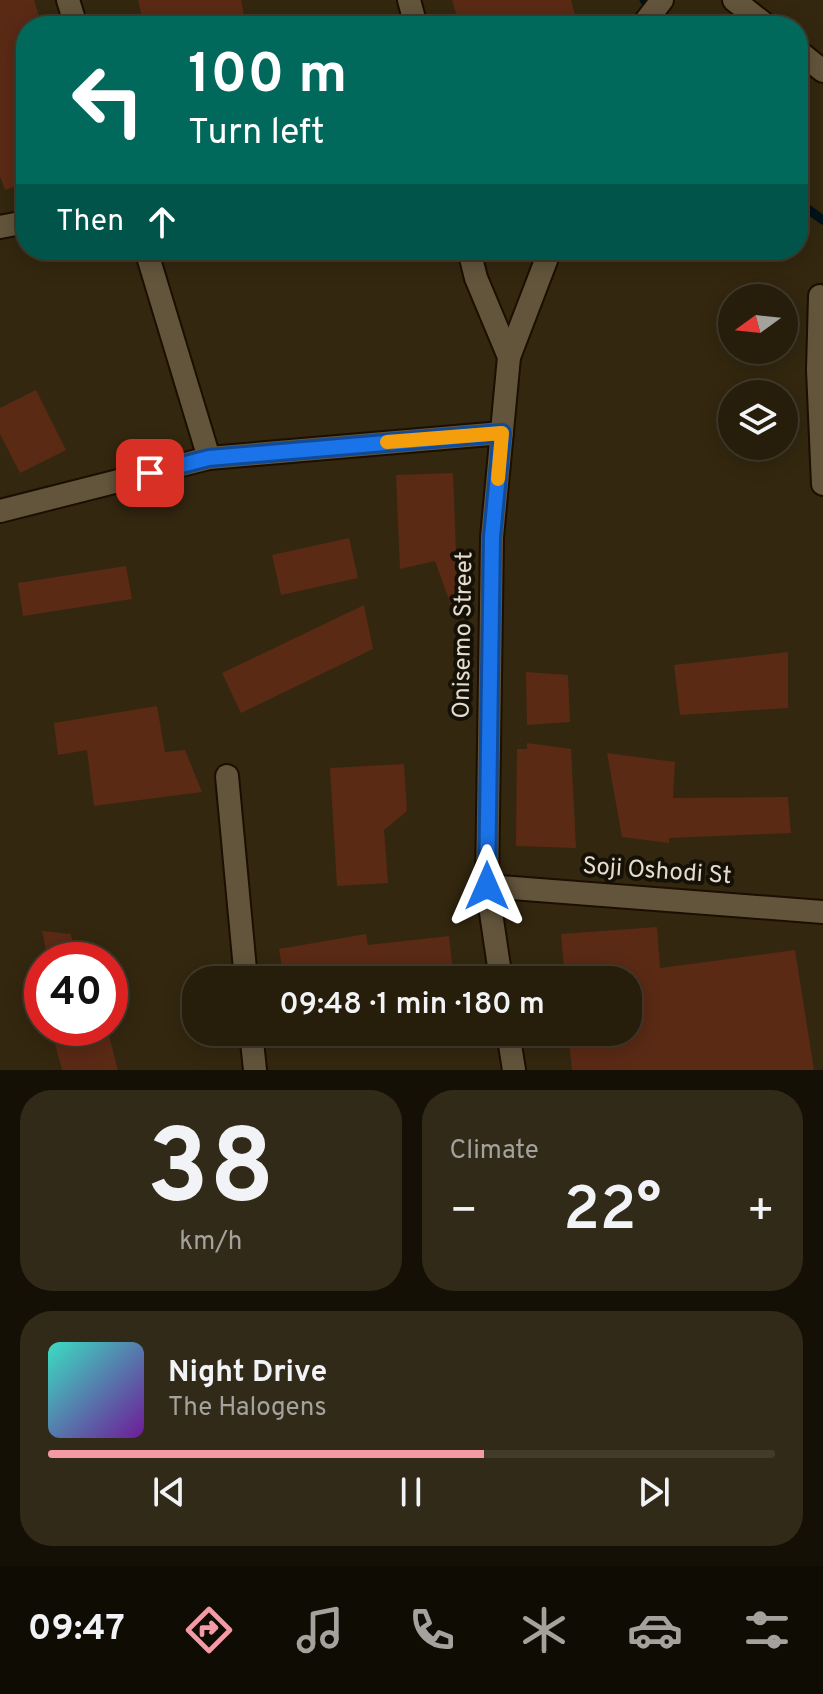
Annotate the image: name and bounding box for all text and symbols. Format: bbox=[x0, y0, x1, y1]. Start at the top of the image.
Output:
text: 100 m bbox=[188, 42, 347, 112]
icon: left bbox=[56, 48, 160, 152]
text: Turn left bbox=[188, 111, 325, 157]
icon: ahead bbox=[140, 200, 184, 244]
text: Then bbox=[56, 204, 124, 241]
north arrow bbox=[718, 284, 798, 364]
map controls bbox=[718, 284, 798, 460]
button: layers bbox=[718, 380, 798, 460]
pin bbox=[116, 439, 184, 507]
icon: arrive bbox=[128, 451, 172, 495]
street label: Onisemo Street bbox=[448, 551, 480, 719]
position arrow bbox=[445, 844, 529, 928]
street label: Soji Oshodi St bbox=[581, 852, 733, 892]
speed limit sign: 40 bbox=[24, 942, 128, 1046]
text: 09:48 · 1 min · 180 m bbox=[279, 987, 545, 1024]
text: 38 bbox=[147, 1108, 275, 1240]
text: Climate bbox=[450, 1135, 539, 1168]
text: 22° bbox=[563, 1175, 661, 1251]
text: − bbox=[450, 1185, 478, 1241]
text: + bbox=[747, 1185, 775, 1241]
text: km/h bbox=[179, 1226, 242, 1259]
text: Night Drive bbox=[168, 1355, 327, 1392]
text: The Halogens bbox=[168, 1392, 327, 1425]
icon: previous bbox=[147, 1470, 191, 1514]
icon: pause bbox=[389, 1470, 433, 1514]
icon: next bbox=[632, 1470, 676, 1514]
icon: directions bbox=[181, 1602, 237, 1658]
icon: music bbox=[292, 1602, 348, 1658]
icon: phone bbox=[404, 1602, 460, 1658]
icon: climate bbox=[516, 1602, 572, 1658]
icon: car bbox=[627, 1602, 683, 1658]
icon: filters bbox=[739, 1602, 795, 1658]
text: 09:47 bbox=[28, 1607, 125, 1653]

